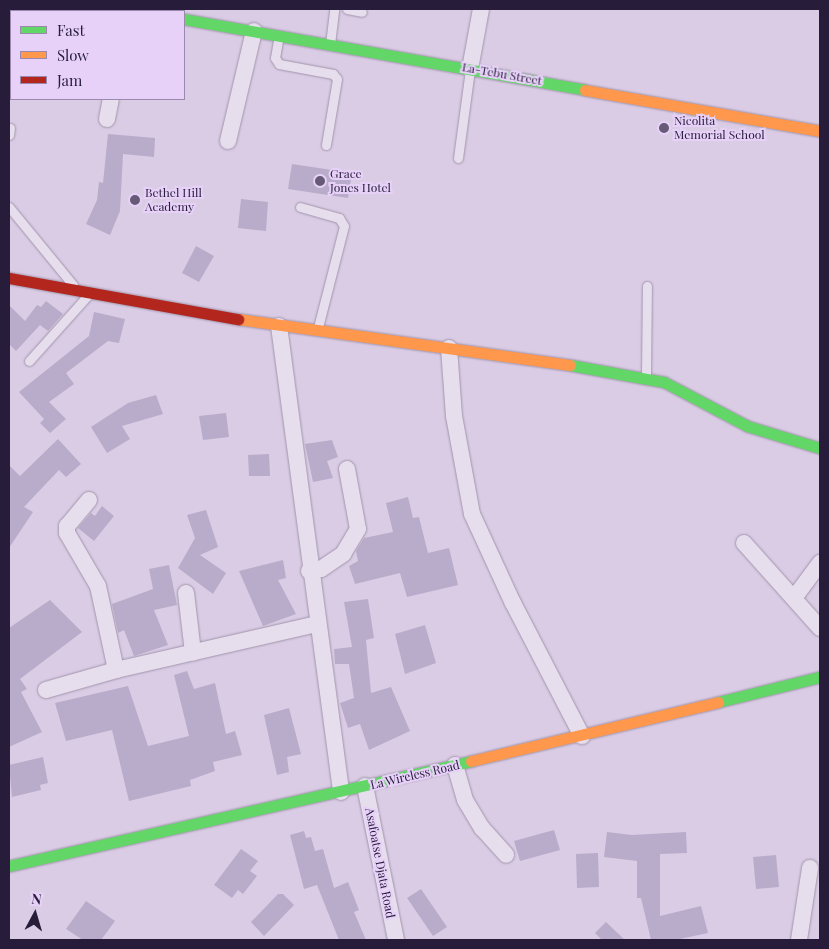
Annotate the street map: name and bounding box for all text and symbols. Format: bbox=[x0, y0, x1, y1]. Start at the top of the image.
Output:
legend bbox=[10, 10, 185, 100]
text: Fast bbox=[57, 20, 85, 40]
text: Slow bbox=[57, 45, 89, 65]
street label: La-Tebu Street bbox=[461, 60, 543, 88]
text: Jam bbox=[57, 70, 82, 90]
place label: Nicolita Memorial School bbox=[674, 114, 765, 142]
marker: Nicolita Memorial School bbox=[658, 122, 670, 134]
place label: Grace Jones Hotel bbox=[330, 167, 391, 195]
marker: Grace Jones Hotel bbox=[314, 175, 326, 187]
place label: Bethel Hill Academy bbox=[145, 186, 202, 214]
marker: Bethel Hill Academy bbox=[129, 194, 141, 206]
street label: La Wireless Road bbox=[369, 758, 461, 792]
street label: Asafoatse Djata Road bbox=[362, 807, 398, 919]
north arrow bbox=[10, 889, 60, 939]
text: N bbox=[31, 889, 43, 909]

